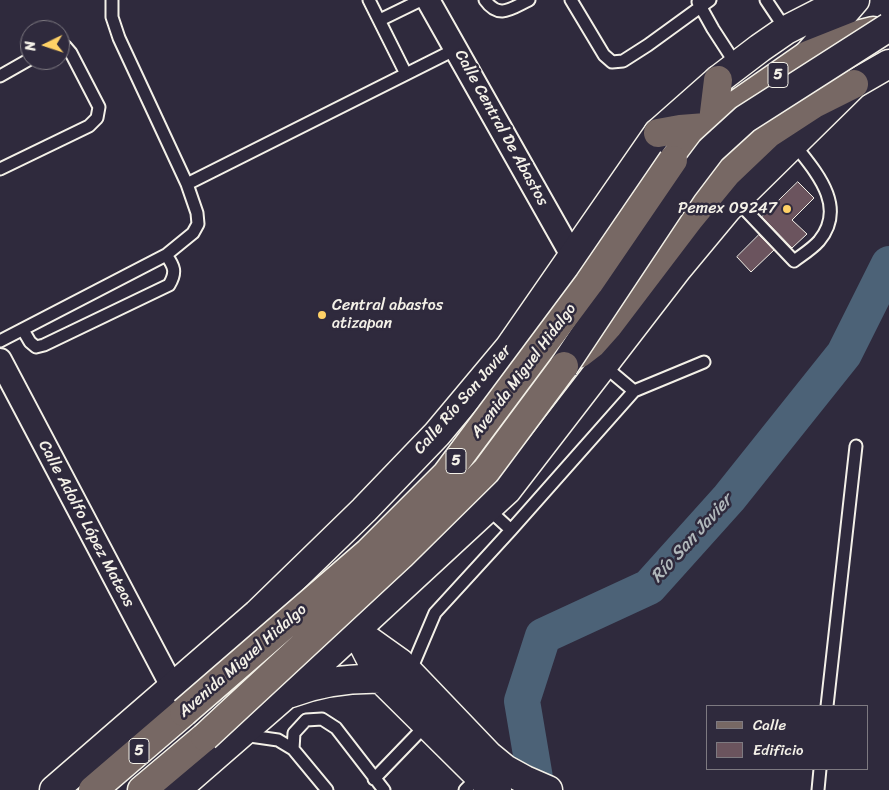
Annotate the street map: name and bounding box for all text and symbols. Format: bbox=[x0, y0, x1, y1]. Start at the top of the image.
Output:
north arrow bbox=[20, 20, 70, 70]
text: N bbox=[18, 40, 43, 52]
street label: Calle Central De Abastos bbox=[450, 47, 552, 209]
road number: 5 bbox=[768, 62, 788, 88]
place label: Pemex 09247 bbox=[678, 199, 777, 219]
marker: Pemex 09247 bbox=[781, 203, 793, 215]
place label: Central abastos atizapan bbox=[332, 296, 443, 334]
street label: Avenida Miguel Hidalgo bbox=[467, 300, 581, 442]
marker: Central abastos atizapan bbox=[316, 309, 328, 321]
street label: Calle Río San Javier bbox=[410, 341, 516, 459]
street label: Calle Adolfo López Mateos bbox=[34, 437, 138, 611]
road number: 5 bbox=[446, 448, 466, 474]
water label: Río San Javier bbox=[647, 490, 737, 588]
street label: Avenida Miguel Hidalgo bbox=[175, 600, 311, 722]
legend bbox=[706, 705, 869, 770]
text: Calle bbox=[753, 712, 786, 738]
text: Edificio bbox=[753, 737, 804, 763]
road number: 5 bbox=[129, 738, 149, 764]

